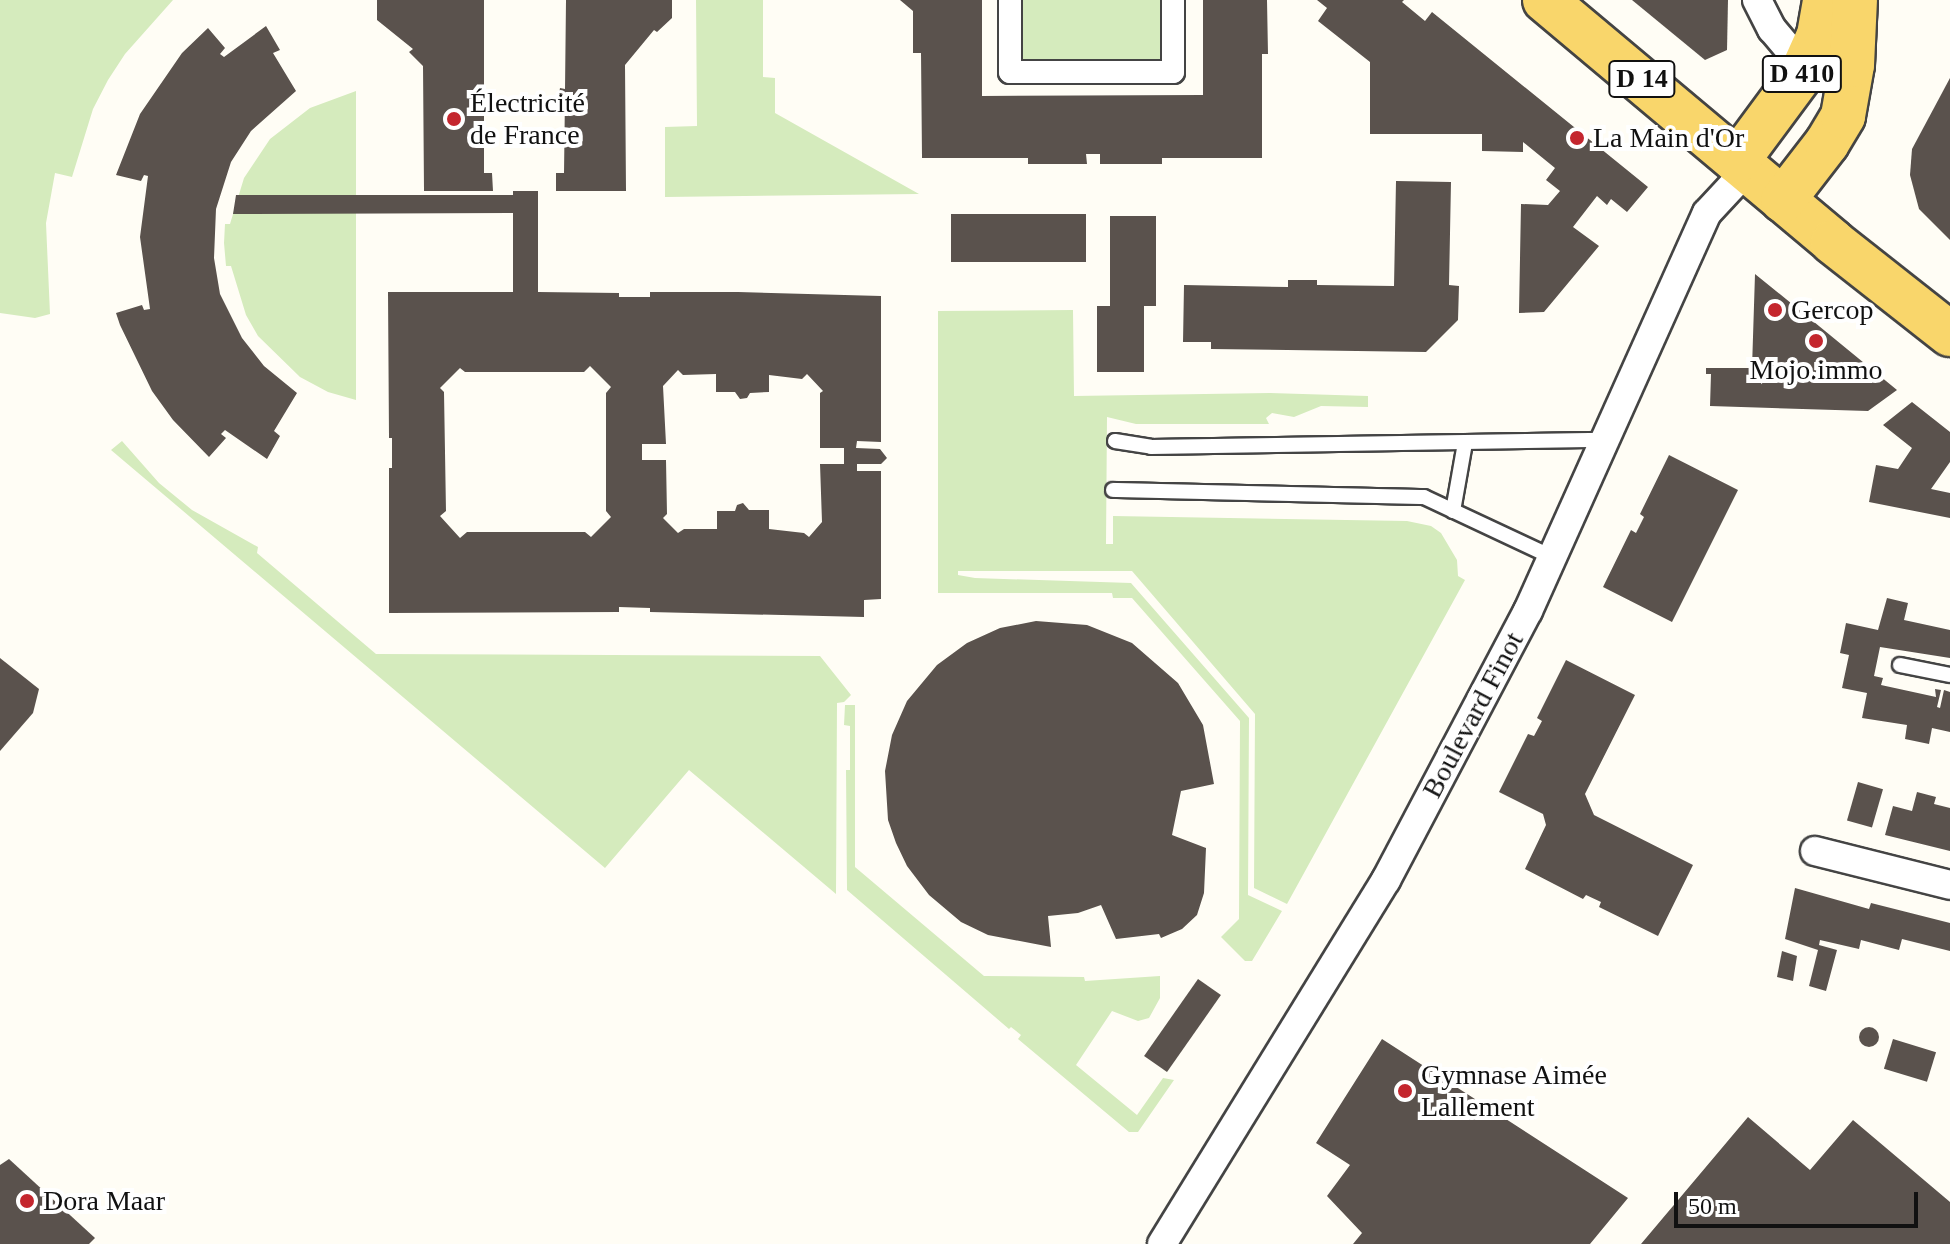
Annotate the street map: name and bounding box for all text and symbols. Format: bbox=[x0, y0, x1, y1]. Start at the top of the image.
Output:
road number: D 410 bbox=[1760, 52, 1844, 96]
road number: D 14 bbox=[1608, 57, 1676, 101]
place label: Électricité de France bbox=[470, 86, 585, 152]
marker: Électricité de France bbox=[445, 110, 463, 128]
place label: La Main d'Or bbox=[1593, 121, 1744, 155]
marker: La Main d'Or bbox=[1568, 129, 1586, 147]
place label: Gercop bbox=[1791, 293, 1873, 327]
marker: Gercop bbox=[1766, 301, 1784, 319]
marker: Mojo.immo bbox=[1807, 332, 1825, 350]
place label: Mojo.immo bbox=[1749, 353, 1883, 387]
street label: Boulevard Finot bbox=[1415, 626, 1531, 804]
place label: Gymnase Aimée Lallement bbox=[1421, 1058, 1608, 1124]
marker: Gymnase Aimée Lallement bbox=[1396, 1082, 1414, 1100]
scale bar bbox=[1678, 1176, 1922, 1226]
place label: Dora Maar bbox=[43, 1184, 165, 1218]
marker: Dora Maar bbox=[18, 1192, 36, 1210]
text: 50 m bbox=[1688, 1193, 1737, 1219]

